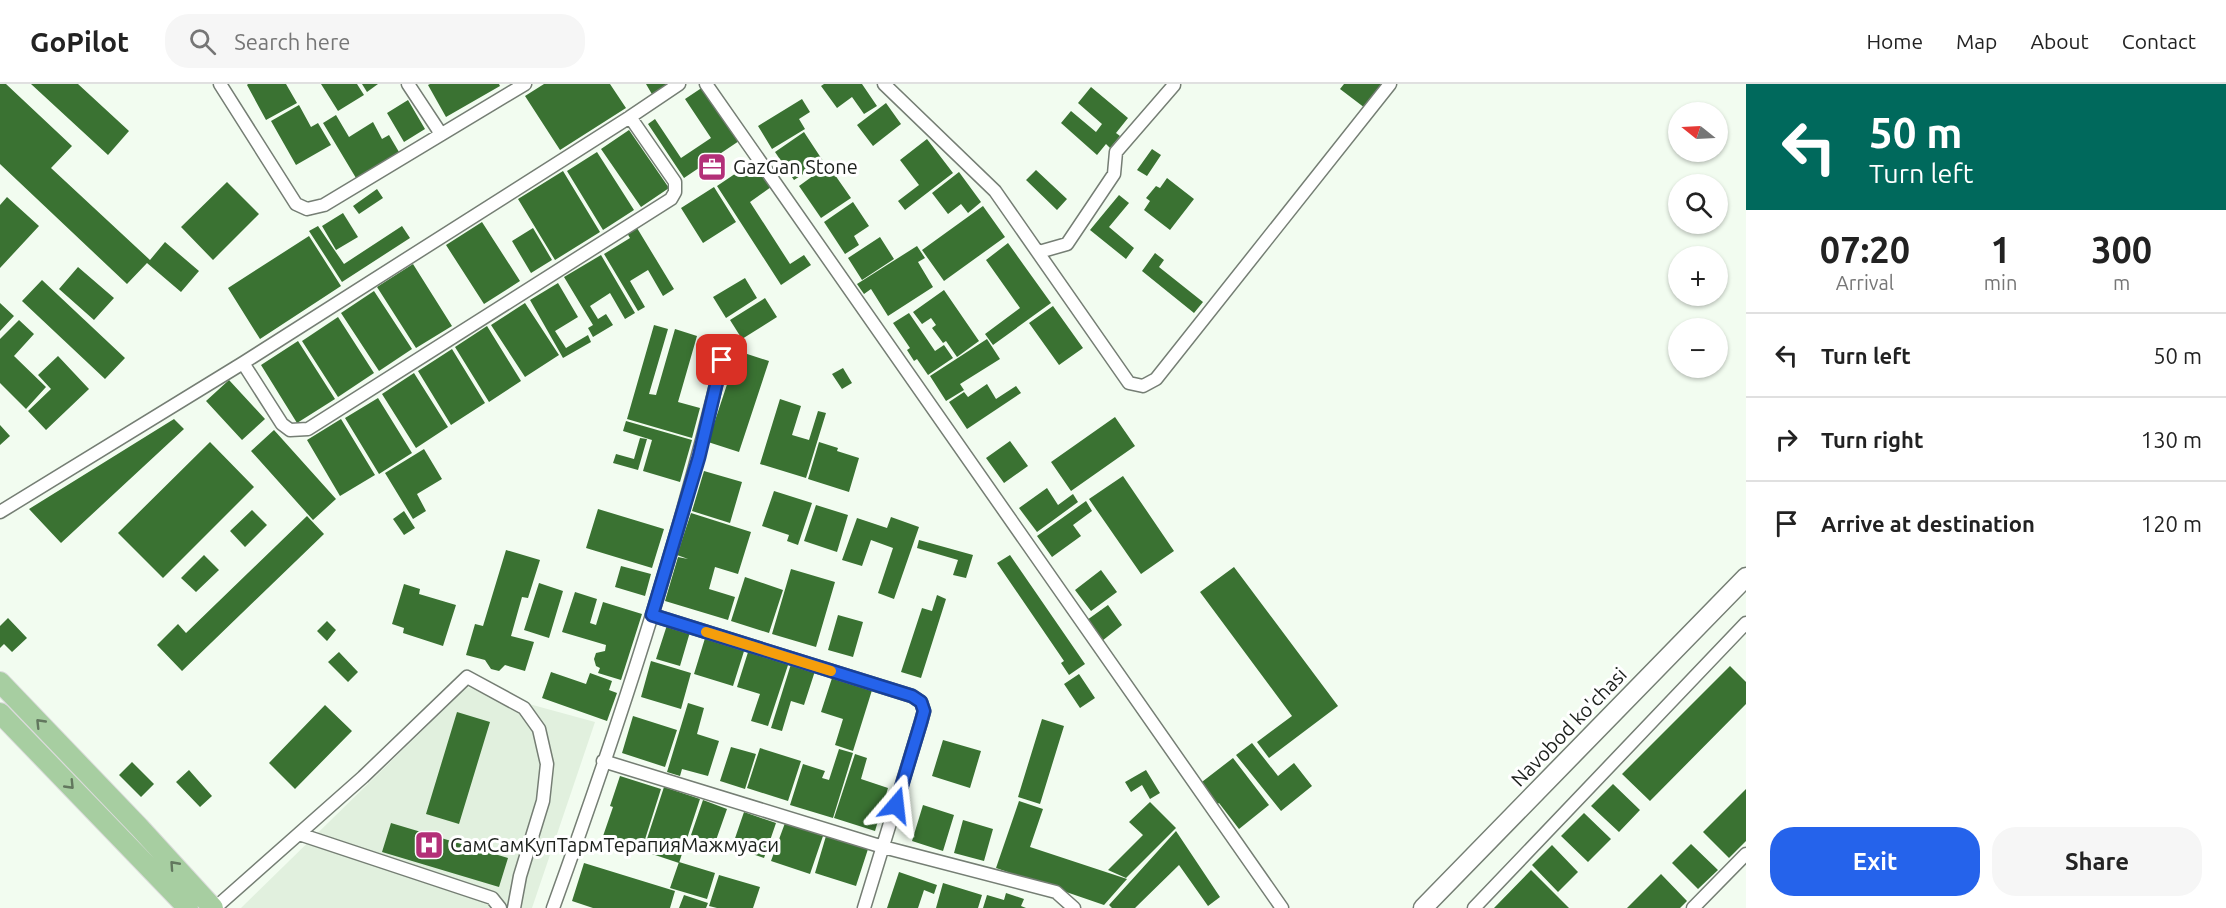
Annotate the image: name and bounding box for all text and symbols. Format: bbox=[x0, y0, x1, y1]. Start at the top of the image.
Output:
search box bbox=[165, 14, 585, 68]
icon: search bbox=[186, 25, 219, 58]
text: GoPilot bbox=[30, 26, 129, 57]
text: Search here bbox=[234, 29, 350, 54]
text: Home bbox=[1866, 29, 1923, 53]
text: Map bbox=[1956, 29, 1997, 53]
text: About bbox=[2030, 29, 2089, 53]
text: Contact bbox=[2122, 29, 2196, 53]
north arrow bbox=[1668, 102, 1728, 162]
map controls bbox=[1668, 102, 1728, 378]
icon: left bbox=[1770, 108, 1848, 186]
text: 50 m bbox=[1869, 109, 1963, 156]
office icon: GazGan Stone bbox=[696, 151, 728, 183]
place label: GazGan Stone bbox=[733, 155, 858, 178]
text: Turn left bbox=[1869, 158, 1973, 188]
button: search bbox=[1668, 174, 1728, 234]
text: 07:20 bbox=[1820, 229, 1910, 270]
text: 1 bbox=[1990, 229, 2011, 270]
text: 300 bbox=[2091, 229, 2152, 270]
button: + bbox=[1668, 246, 1728, 306]
text: Arrival bbox=[1836, 271, 1894, 294]
text: min bbox=[1984, 271, 2017, 294]
text: m bbox=[2113, 271, 2130, 294]
button: − bbox=[1668, 318, 1728, 378]
pin bbox=[696, 334, 747, 385]
icon: left bbox=[1770, 339, 1803, 372]
icon: arrive bbox=[705, 343, 738, 376]
text: Turn left bbox=[1821, 343, 1911, 368]
text: 50 m bbox=[2153, 343, 2202, 368]
icon: right bbox=[1770, 423, 1803, 456]
text: Turn right bbox=[1821, 427, 1923, 452]
text: 130 m bbox=[2141, 427, 2202, 452]
icon: arrive bbox=[1770, 507, 1803, 540]
text: Arrive at destination bbox=[1821, 511, 2035, 536]
text: 120 m bbox=[2141, 511, 2202, 536]
street label: Navobod ko'chasi bbox=[1506, 663, 1631, 791]
one-way arrow bbox=[37, 719, 48, 730]
position arrow bbox=[864, 773, 928, 837]
one-way arrow bbox=[63, 777, 74, 788]
button: Exit bbox=[1770, 827, 1980, 896]
button: Share bbox=[1992, 827, 2202, 896]
hospital icon: СамСамКупТармТерапияМажмуаси bbox=[413, 829, 445, 861]
place label: СамСамКупТармТерапияМажмуаси bbox=[450, 833, 779, 856]
one-way arrow bbox=[170, 861, 181, 871]

